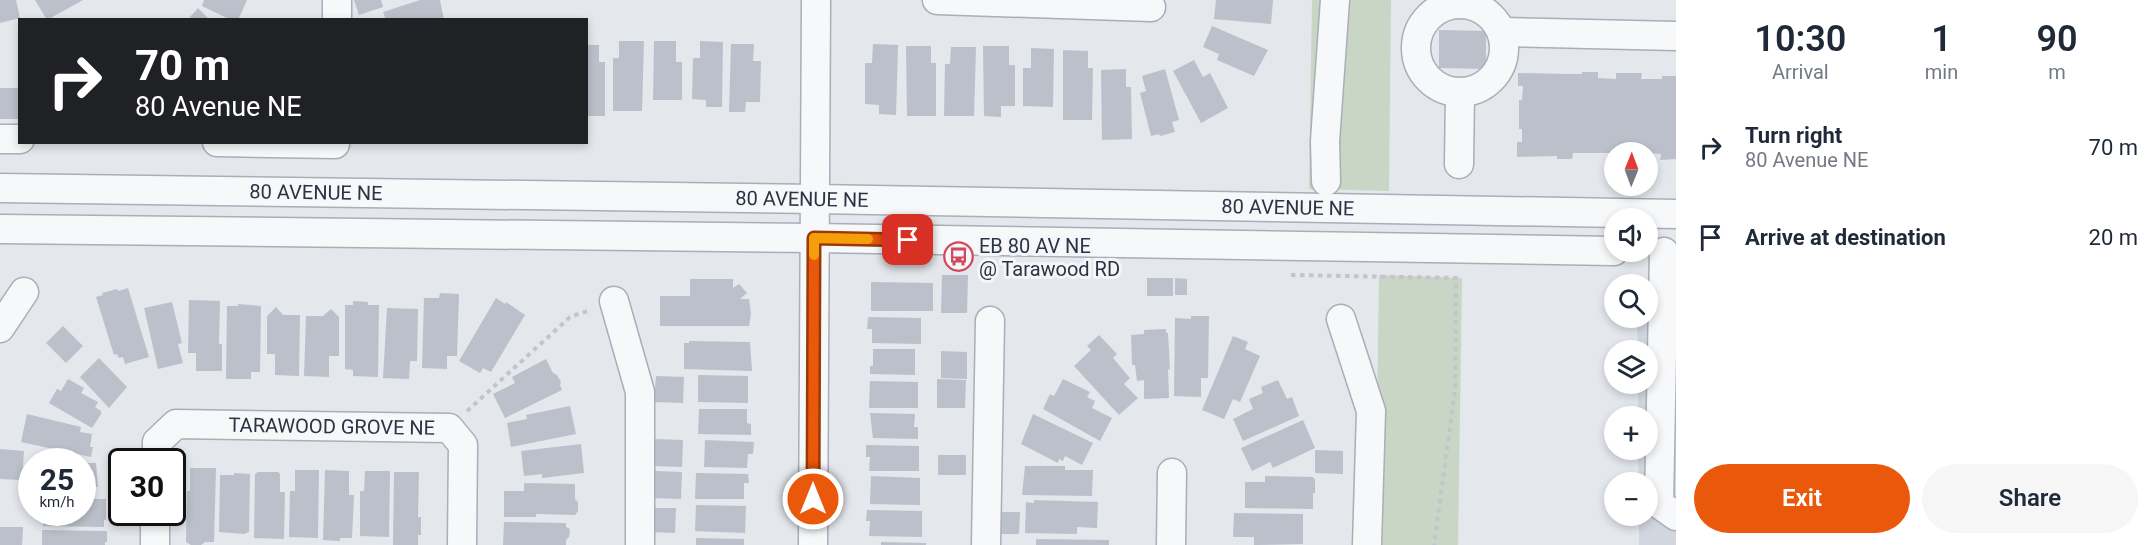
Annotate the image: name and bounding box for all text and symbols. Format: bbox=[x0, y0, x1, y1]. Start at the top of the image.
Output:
text: 10:30 bbox=[1754, 18, 1846, 60]
text: 1 bbox=[1931, 18, 1952, 60]
text: 90 bbox=[2037, 18, 2078, 60]
text: 70 m bbox=[135, 41, 230, 90]
icon: right bbox=[36, 42, 114, 120]
text: Arrival bbox=[1772, 60, 1829, 84]
text: min bbox=[1925, 60, 1958, 84]
text: m bbox=[2048, 60, 2066, 84]
text: 80 Avenue NE bbox=[135, 91, 302, 123]
text: Turn right bbox=[1745, 123, 1842, 148]
icon: right bbox=[1694, 131, 1727, 164]
text: 70 m bbox=[2089, 135, 2138, 160]
north arrow bbox=[1604, 142, 1658, 196]
map controls bbox=[1604, 142, 1658, 526]
text: 80 Avenue NE bbox=[1745, 148, 1868, 172]
street label: 80 AVENUE NE bbox=[249, 179, 383, 205]
street label: 80 AVENUE NE bbox=[735, 186, 869, 212]
street label: 80 AVENUE NE bbox=[1221, 194, 1355, 220]
button: sound bbox=[1604, 208, 1658, 262]
pin bbox=[882, 214, 933, 265]
icon: arrive bbox=[1694, 221, 1727, 254]
icon: arrive bbox=[891, 223, 924, 256]
text: Arrive at destination bbox=[1745, 225, 1946, 250]
text: 20 m bbox=[2089, 225, 2138, 250]
place label: EB 80 AV NE @ Tarawood RD bbox=[979, 234, 1120, 281]
bus stop icon: EB 80 AV NE @ Tarawood RD bbox=[942, 241, 974, 273]
button: search bbox=[1604, 274, 1658, 328]
button: layers bbox=[1604, 340, 1658, 394]
button: + bbox=[1604, 406, 1658, 460]
street label: TARAWOOD GROVE NE bbox=[228, 413, 435, 440]
speed limit sign: 30 bbox=[108, 448, 186, 526]
text: 25 bbox=[40, 462, 74, 497]
button: Exit bbox=[1694, 464, 1910, 533]
button: Share bbox=[1922, 464, 2138, 533]
position arrow bbox=[781, 467, 845, 531]
button: − bbox=[1604, 472, 1658, 526]
text: km/h bbox=[39, 493, 75, 511]

